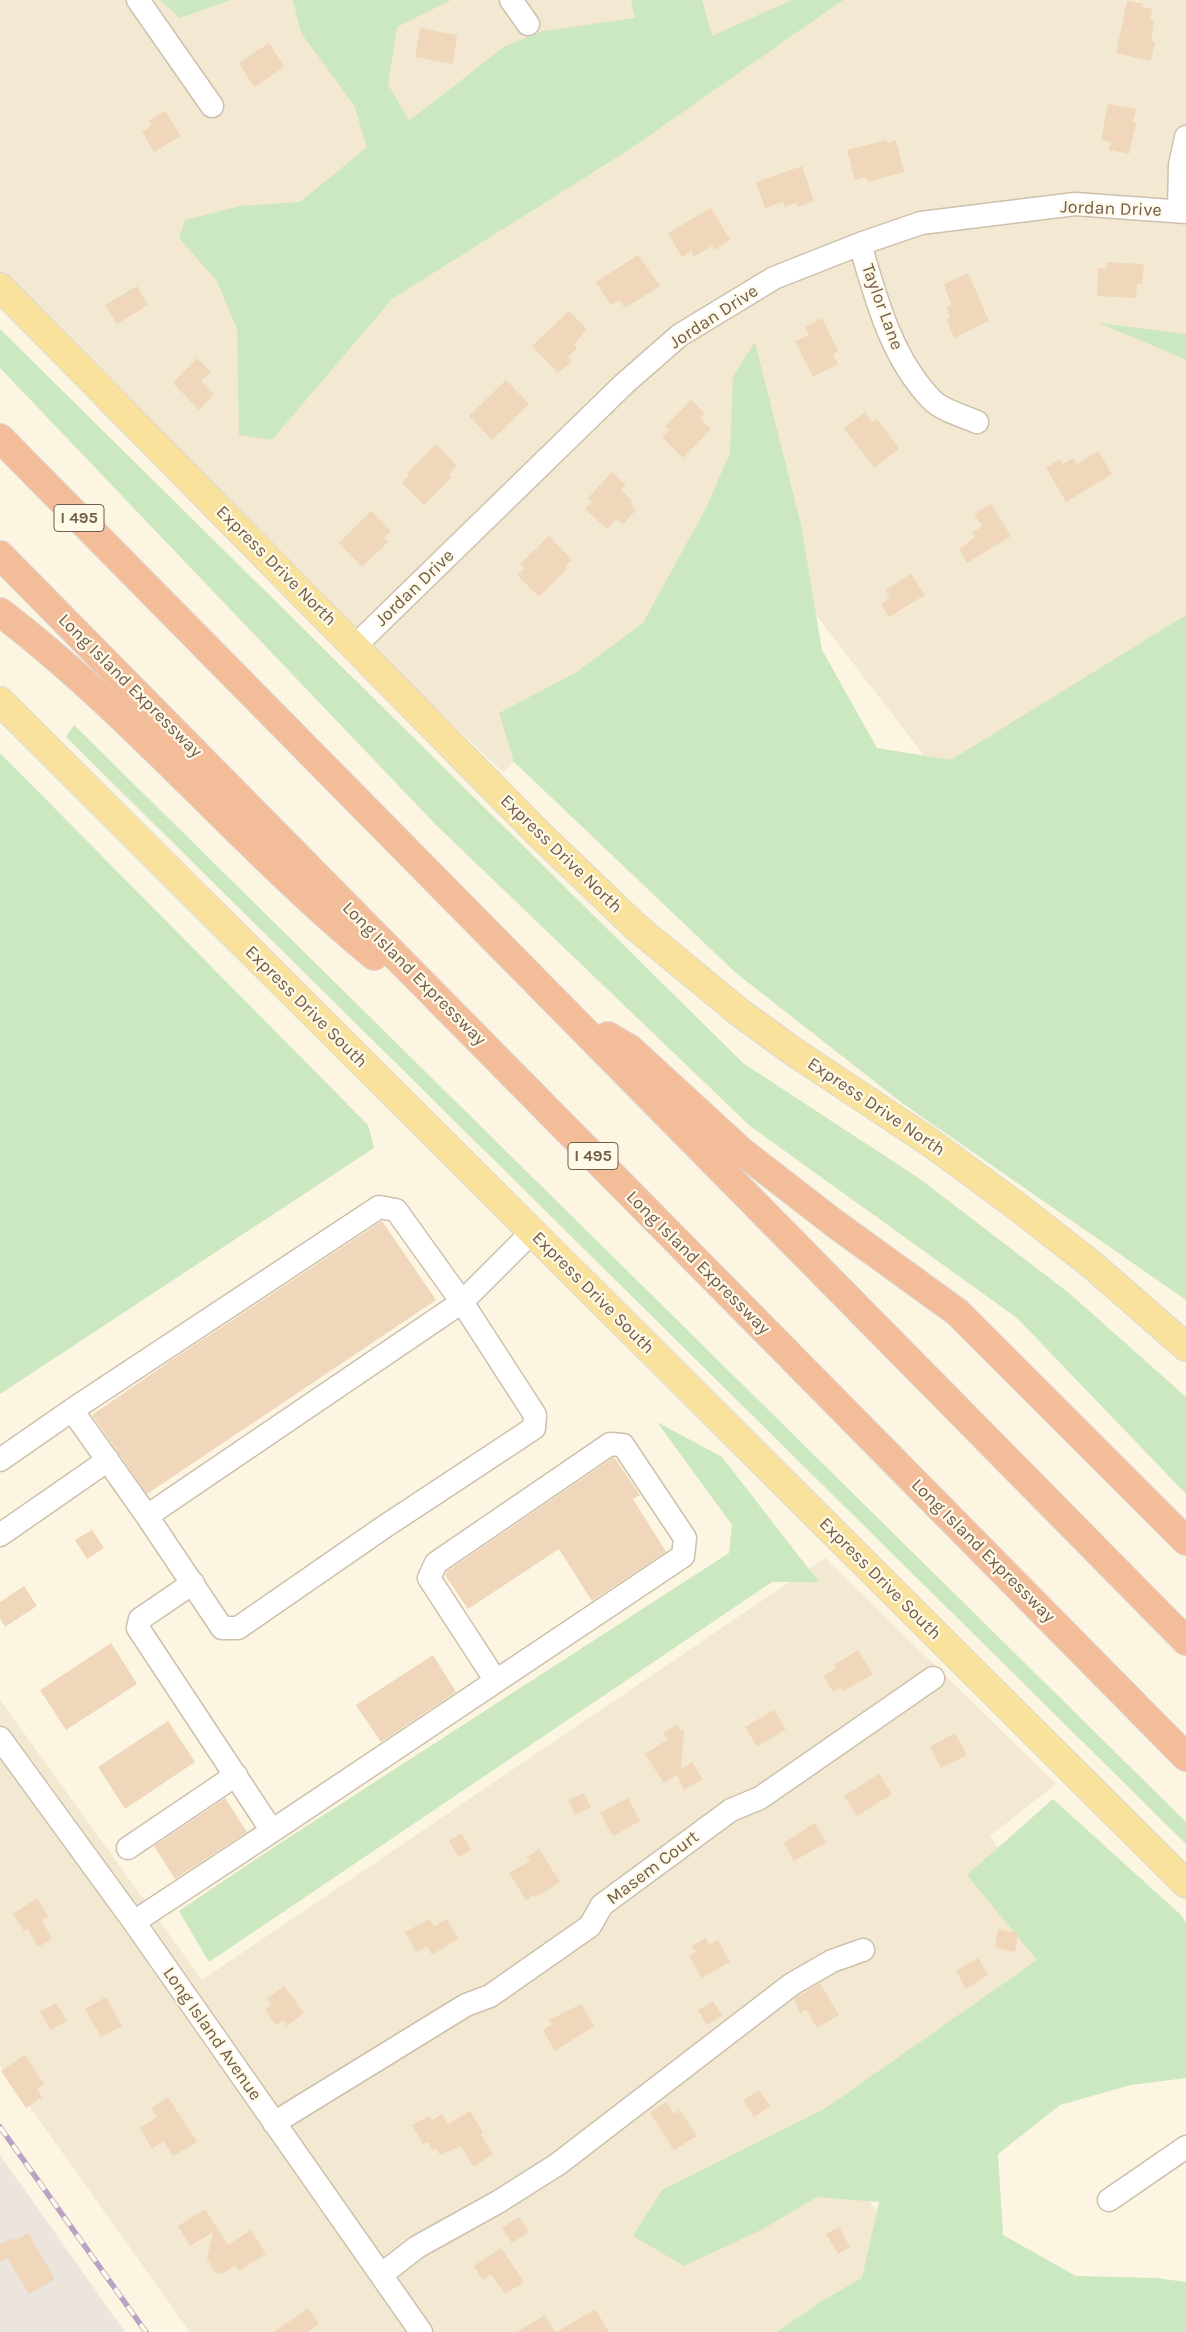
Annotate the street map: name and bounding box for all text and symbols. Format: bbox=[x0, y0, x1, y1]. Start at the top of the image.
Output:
street label: Jordan Drive bbox=[1060, 196, 1162, 222]
street label: Taylor Lane bbox=[856, 261, 908, 353]
street label: Jordan Drive bbox=[666, 280, 762, 354]
street label: Express Drive North bbox=[211, 501, 341, 631]
road number: I 495 bbox=[54, 504, 104, 532]
street label: Jordan Drive bbox=[371, 545, 459, 631]
street label: Long Island Expressway bbox=[54, 610, 206, 762]
street label: Express Drive North bbox=[495, 790, 627, 918]
street label: Long Island Expressway bbox=[338, 898, 490, 1050]
street label: Express Drive South bbox=[240, 941, 372, 1073]
street label: Express Drive North bbox=[803, 1053, 949, 1161]
road number: I 495 bbox=[568, 1142, 618, 1170]
street label: Long Island Expressway bbox=[622, 1187, 774, 1339]
street label: Express Drive South bbox=[527, 1227, 659, 1359]
street label: Long Island Expressway bbox=[907, 1475, 1059, 1627]
street label: Express Drive South bbox=[814, 1513, 946, 1645]
street label: Masem Court bbox=[603, 1826, 703, 1910]
street label: Long Island Avenue bbox=[158, 1963, 266, 2105]

